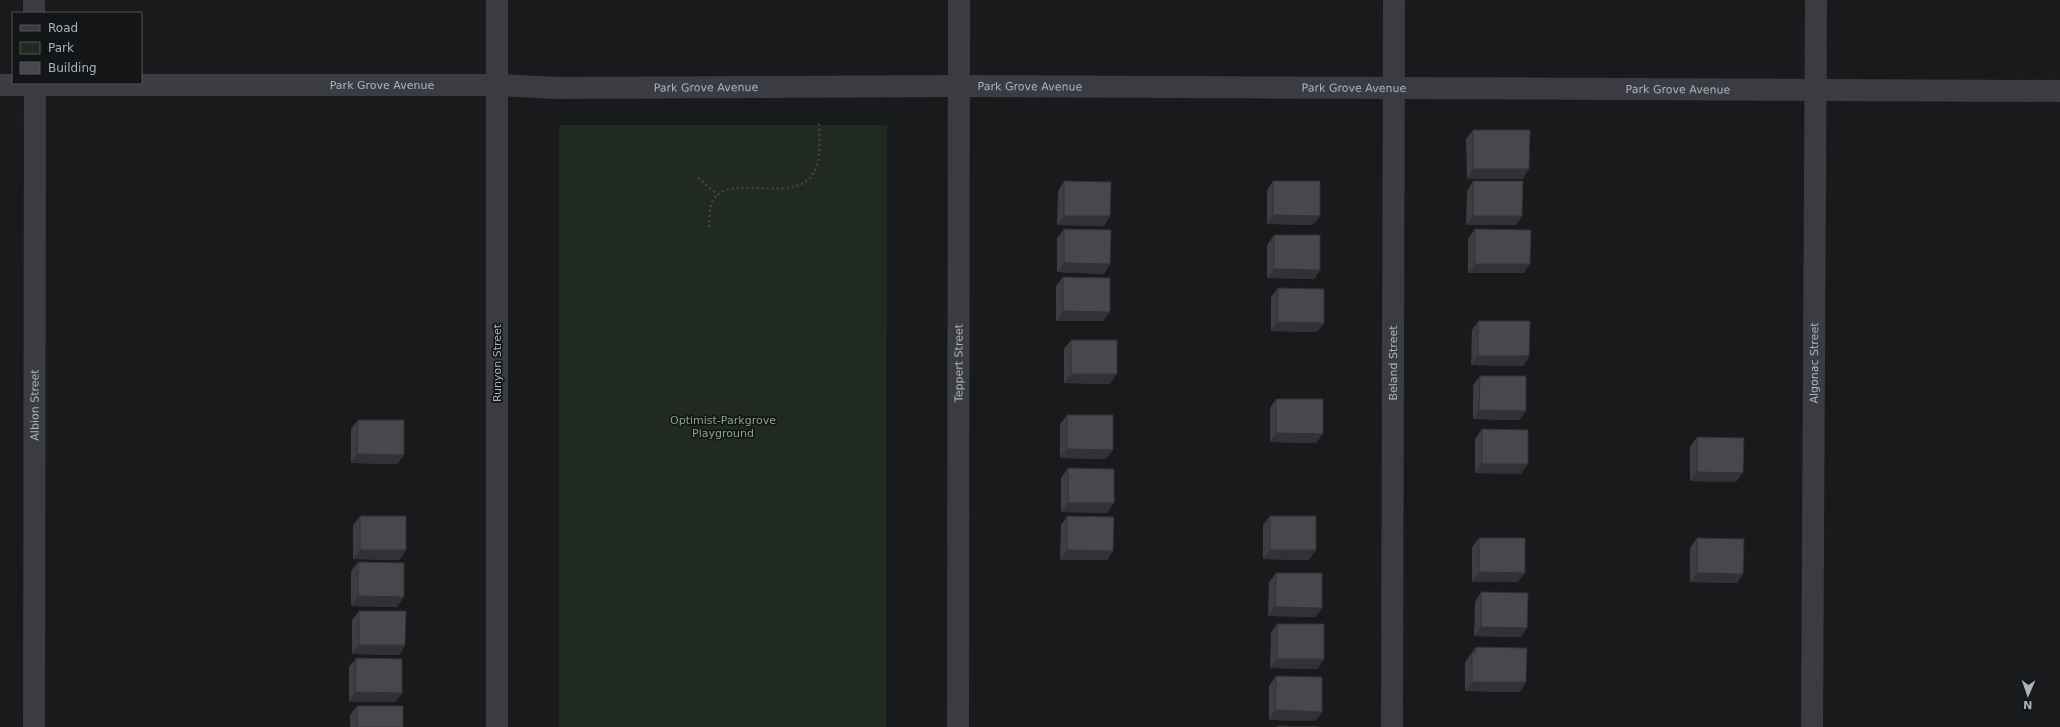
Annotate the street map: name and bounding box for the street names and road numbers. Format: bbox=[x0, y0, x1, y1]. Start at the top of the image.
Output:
street label: Park Grove Avenue bbox=[330, 79, 435, 92]
street label: Park Grove Avenue bbox=[978, 80, 1082, 94]
street label: Park Grove Avenue bbox=[654, 81, 758, 95]
street label: Park Grove Avenue bbox=[1302, 82, 1406, 95]
street label: Park Grove Avenue bbox=[1626, 83, 1730, 97]
street label: Algonac Street bbox=[1808, 322, 1821, 404]
street label: Runyon Street bbox=[491, 323, 504, 402]
street label: Teppert Street bbox=[952, 323, 966, 403]
street label: Beland Street bbox=[1387, 325, 1400, 401]
street label: Albion Street bbox=[28, 369, 42, 441]

